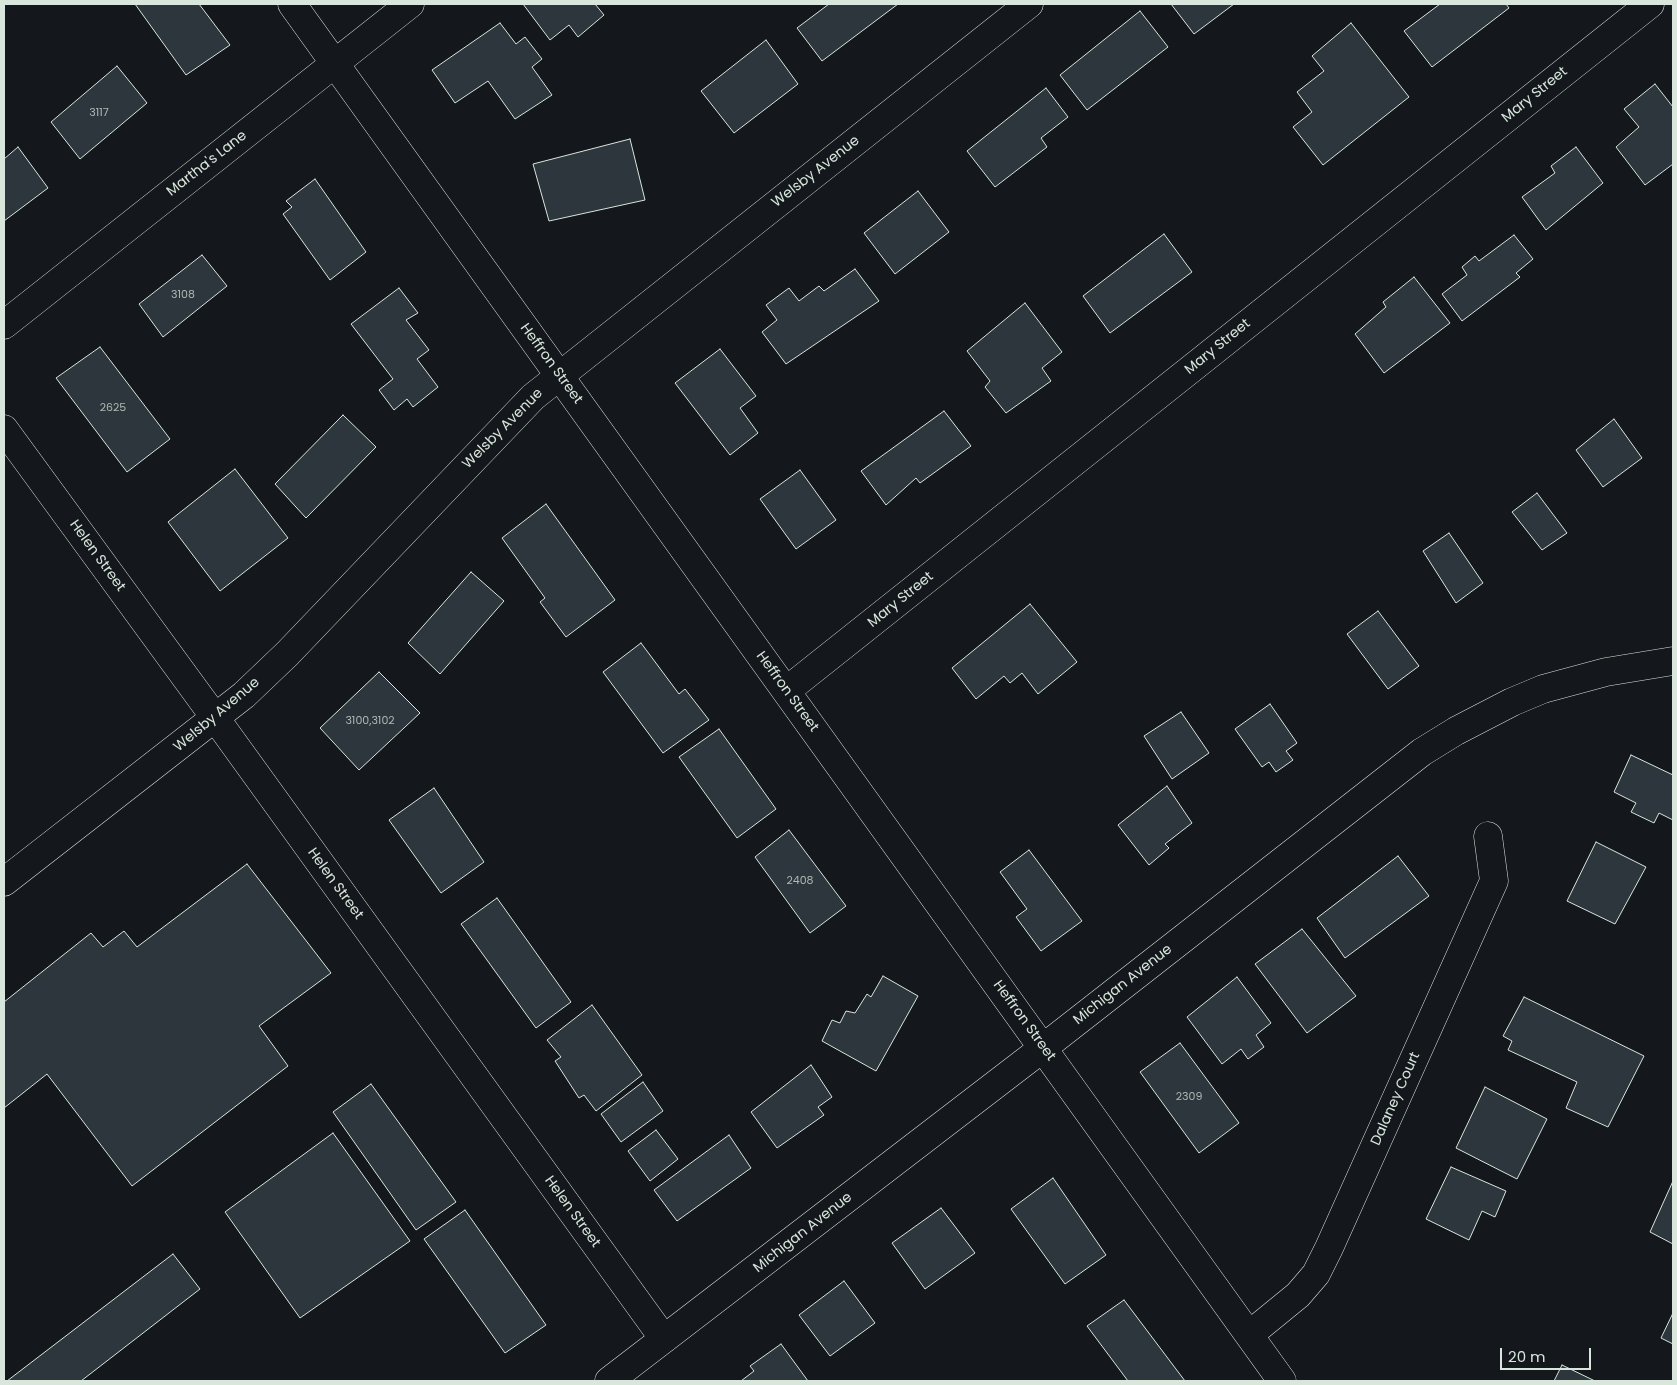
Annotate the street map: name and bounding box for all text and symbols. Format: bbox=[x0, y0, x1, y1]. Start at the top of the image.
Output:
street label: Mary Street bbox=[1499, 64, 1571, 126]
house number: 3117 bbox=[89, 106, 109, 120]
street label: Martha's Lane bbox=[164, 128, 250, 200]
street label: Welsby Avenue bbox=[769, 133, 863, 211]
house number: 3108 bbox=[171, 288, 195, 302]
street label: Mary Street bbox=[1182, 316, 1254, 378]
street label: Heffron Street bbox=[516, 320, 586, 408]
street label: Welsby Avenue bbox=[459, 385, 547, 473]
house number: 2625 bbox=[100, 401, 126, 415]
street label: Helen Street bbox=[65, 517, 129, 595]
street label: Mary Street bbox=[865, 569, 937, 631]
street label: Heffron Street bbox=[752, 648, 822, 736]
street label: Welsby Avenue bbox=[171, 674, 263, 756]
house number: 3100,3102 bbox=[345, 714, 395, 728]
street label: Helen Street bbox=[303, 845, 367, 923]
house number: 2408 bbox=[786, 874, 814, 888]
street label: Michigan Avenue bbox=[1070, 941, 1176, 1029]
street label: Heffron Street bbox=[989, 977, 1059, 1065]
street label: Dalaney Court bbox=[1368, 1050, 1424, 1148]
house number: 2309 bbox=[1176, 1090, 1202, 1104]
street label: Helen Street bbox=[540, 1173, 604, 1251]
street label: Michigan Avenue bbox=[750, 1189, 856, 1277]
scale bar bbox=[1502, 1338, 1593, 1370]
text: 20 m bbox=[1508, 1346, 1546, 1367]

